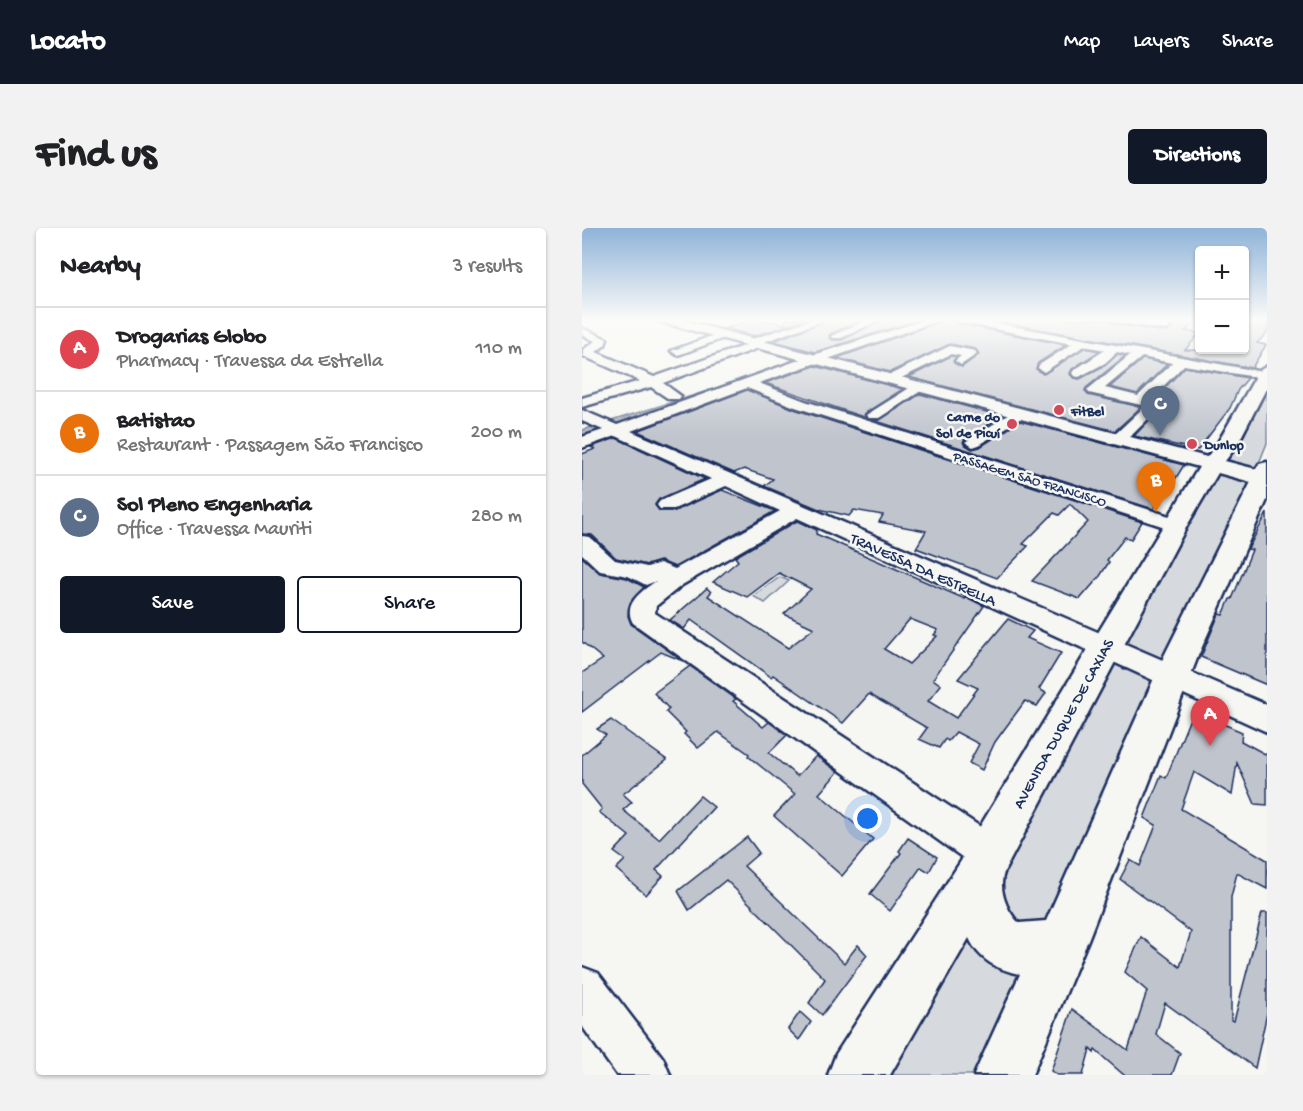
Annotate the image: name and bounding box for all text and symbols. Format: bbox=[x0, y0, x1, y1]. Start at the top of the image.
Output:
text: Locato bbox=[30, 26, 106, 59]
text: Map bbox=[1064, 30, 1100, 55]
text: Layers bbox=[1133, 30, 1189, 55]
text: Share bbox=[1222, 30, 1273, 55]
button: Directions bbox=[1128, 129, 1267, 184]
text: Find us bbox=[36, 132, 156, 181]
map controls bbox=[1195, 246, 1249, 354]
button: + bbox=[1195, 246, 1249, 300]
text: Nearby bbox=[60, 252, 141, 283]
text: 3 results bbox=[453, 256, 522, 279]
button: − bbox=[1195, 300, 1249, 354]
text: Drogarias Globo bbox=[117, 325, 267, 351]
text: A bbox=[74, 338, 85, 361]
text: 110 m bbox=[476, 338, 522, 361]
text: Pharmacy · Travessa da Estrella bbox=[117, 351, 383, 374]
pin: C bbox=[1140, 386, 1180, 436]
marker: FitBel bbox=[1052, 403, 1066, 417]
place label: FitBel bbox=[1070, 404, 1104, 421]
text: Batistao bbox=[117, 409, 195, 435]
place label: Carne do Sol de Picuí bbox=[936, 410, 1001, 443]
marker: Carne do Sol de Picuí bbox=[1005, 417, 1019, 431]
text: B bbox=[74, 422, 85, 445]
text: 200 m bbox=[471, 422, 522, 445]
text: Restaurant · Passagem São Francisco bbox=[117, 435, 423, 458]
marker: Dunlop bbox=[1185, 437, 1199, 451]
place label: Dunlop bbox=[1202, 438, 1244, 455]
street label: PASSAGEM SÃO FRANCISCO bbox=[949, 449, 1109, 512]
pin: B bbox=[1136, 462, 1176, 512]
text: Sol Pleno Engenharia bbox=[117, 493, 311, 519]
text: C bbox=[74, 506, 85, 529]
text: 280 m bbox=[471, 506, 522, 529]
text: Office · Travessa Mauriti bbox=[117, 519, 312, 542]
street label: TRAVESSA DA ESTRELLA bbox=[846, 530, 1000, 613]
button: Save bbox=[60, 576, 285, 633]
button: Share bbox=[297, 576, 522, 633]
street label: AVENIDA DUQUE DE CAXIAS bbox=[1010, 636, 1120, 813]
pin: A bbox=[1190, 696, 1230, 746]
your location bbox=[853, 804, 882, 833]

